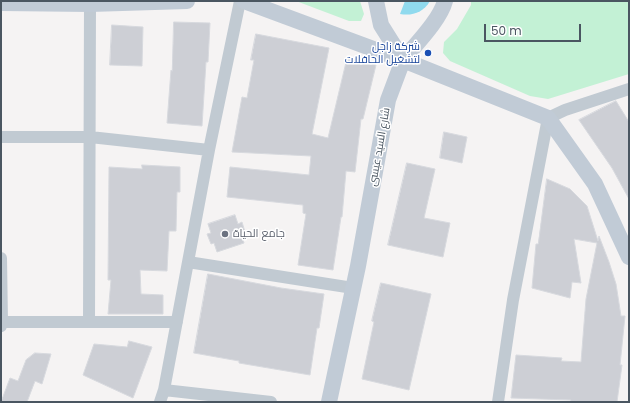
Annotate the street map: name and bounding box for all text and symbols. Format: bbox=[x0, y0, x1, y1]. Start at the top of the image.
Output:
scale bar bbox=[486, 16, 583, 42]
text: 50 m bbox=[491, 22, 522, 39]
place label: شركة زاجل لتشغيل الحافلات bbox=[345, 40, 420, 66]
marker: شركة زاجل لتشغيل الحافلات bbox=[423, 48, 433, 58]
street label: شارع السيد عيسى bbox=[367, 107, 393, 187]
place label: جامع الحياة bbox=[233, 227, 285, 241]
marker: جامع الحياة bbox=[220, 229, 230, 239]

